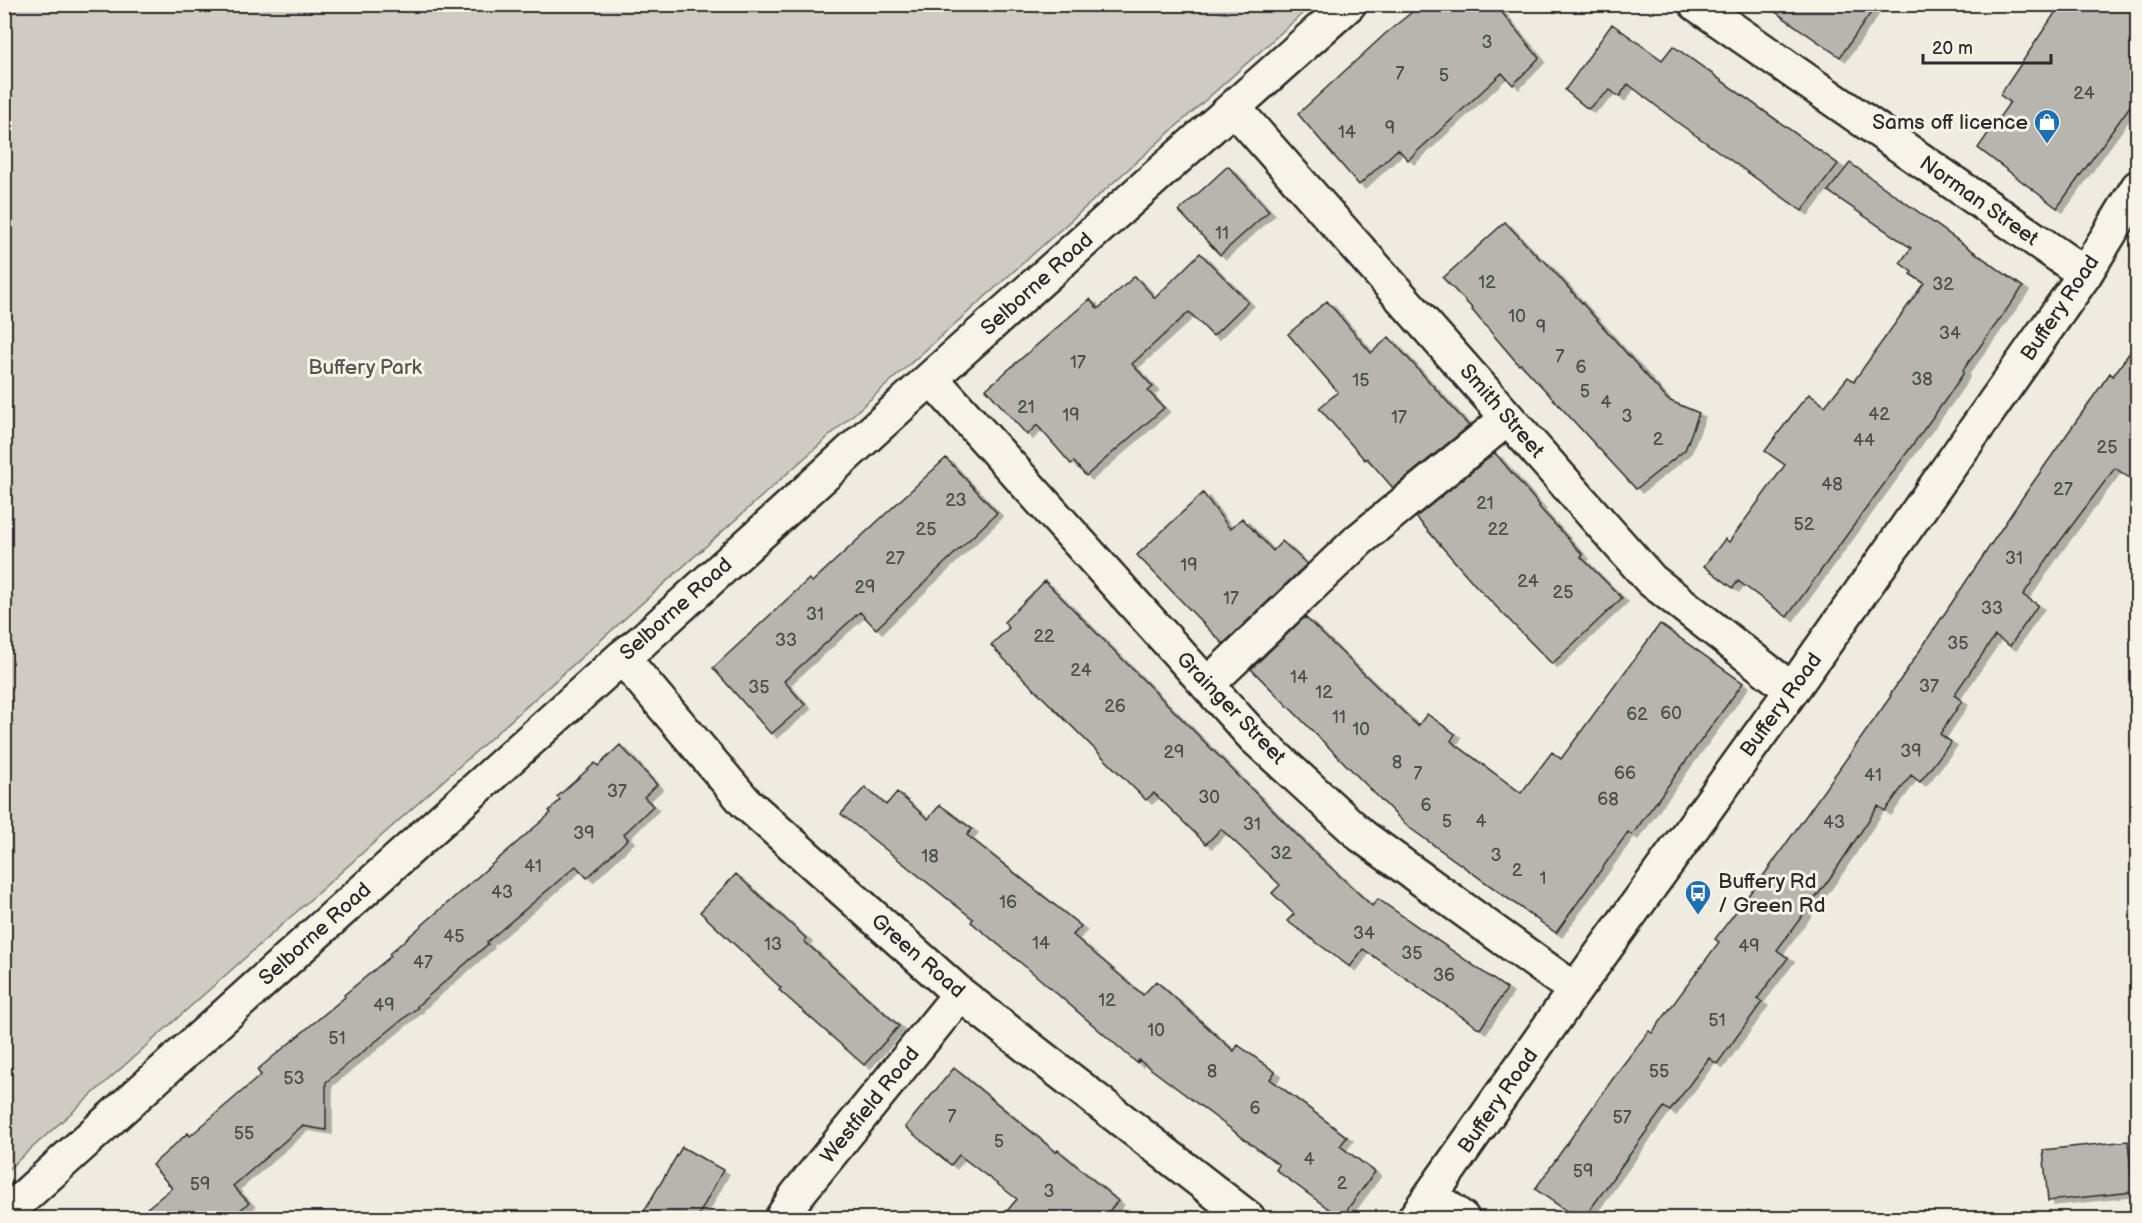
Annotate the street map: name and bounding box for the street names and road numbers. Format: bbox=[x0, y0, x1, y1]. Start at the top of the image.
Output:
street label: Norman Street bbox=[1915, 151, 2044, 252]
street label: Selborne Road bbox=[976, 227, 1098, 341]
street label: Buffery Road bbox=[2015, 250, 2105, 366]
street label: Smith Street bbox=[1455, 359, 1550, 463]
street label: Selborne Road bbox=[615, 552, 737, 666]
street label: Grainger Street bbox=[1171, 647, 1291, 770]
street label: Buffery Road bbox=[1735, 648, 1827, 762]
street label: Selborne Road bbox=[254, 877, 376, 991]
street label: Green Road bbox=[866, 908, 970, 1004]
street label: Westfield Road bbox=[815, 1042, 925, 1168]
street label: Buffery Road bbox=[1453, 1044, 1543, 1158]

